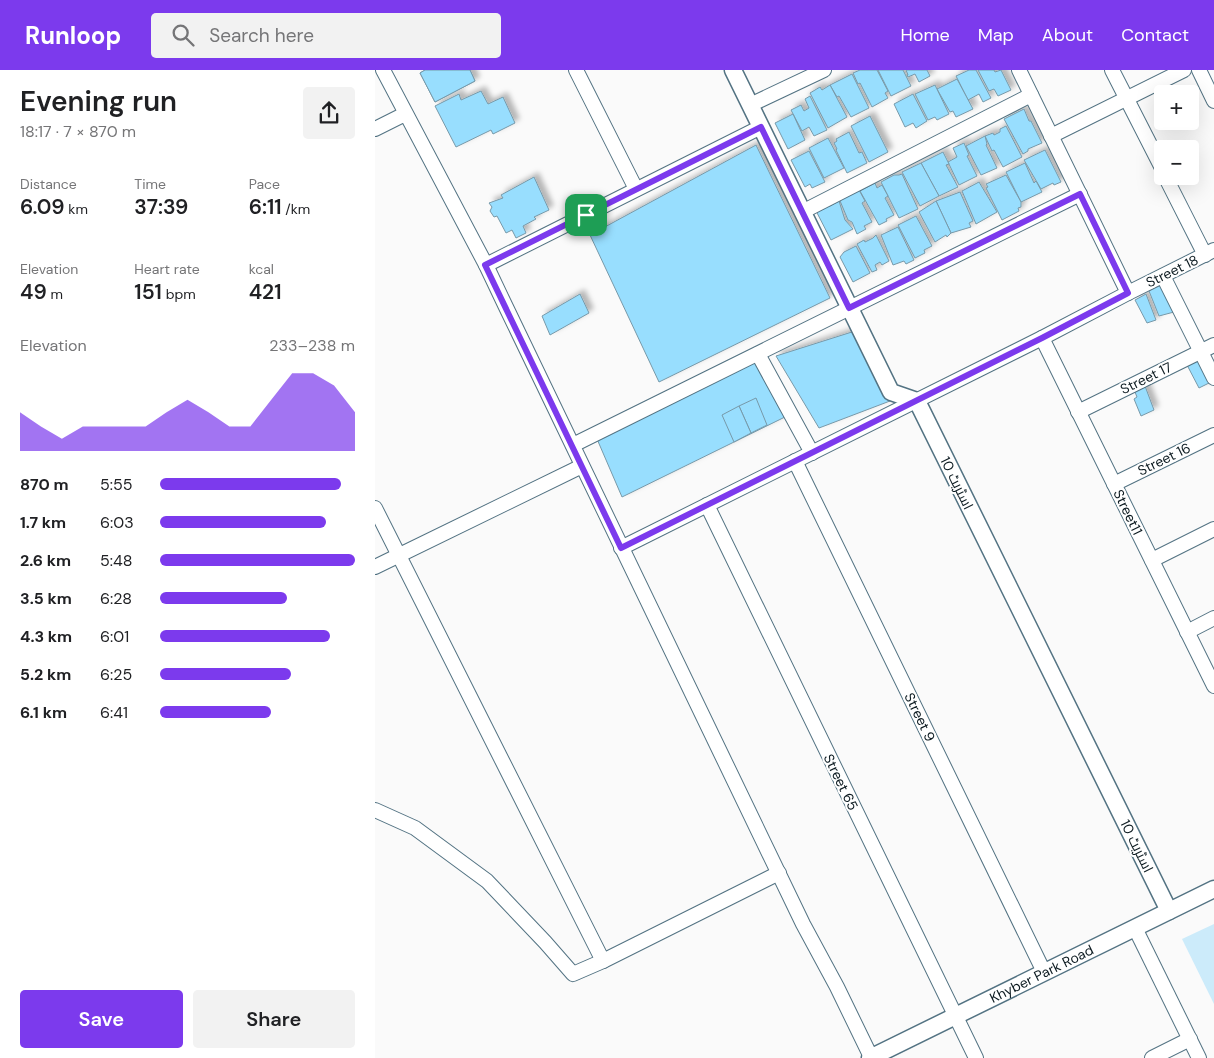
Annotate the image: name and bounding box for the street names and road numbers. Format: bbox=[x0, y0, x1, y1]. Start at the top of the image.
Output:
street label: Street 18 bbox=[1143, 251, 1201, 291]
street label: Street 17 bbox=[1117, 358, 1175, 398]
street label: Street 16 bbox=[1135, 439, 1193, 479]
street label: اسٹریٹ 10 bbox=[937, 454, 977, 512]
street label: Street11 bbox=[1109, 486, 1147, 538]
street label: Street 9 bbox=[900, 690, 940, 745]
street label: Street 65 bbox=[820, 751, 862, 813]
street label: اسٹریٹ 10 bbox=[1117, 817, 1157, 875]
street label: Khyber Park Road bbox=[987, 941, 1096, 1007]

